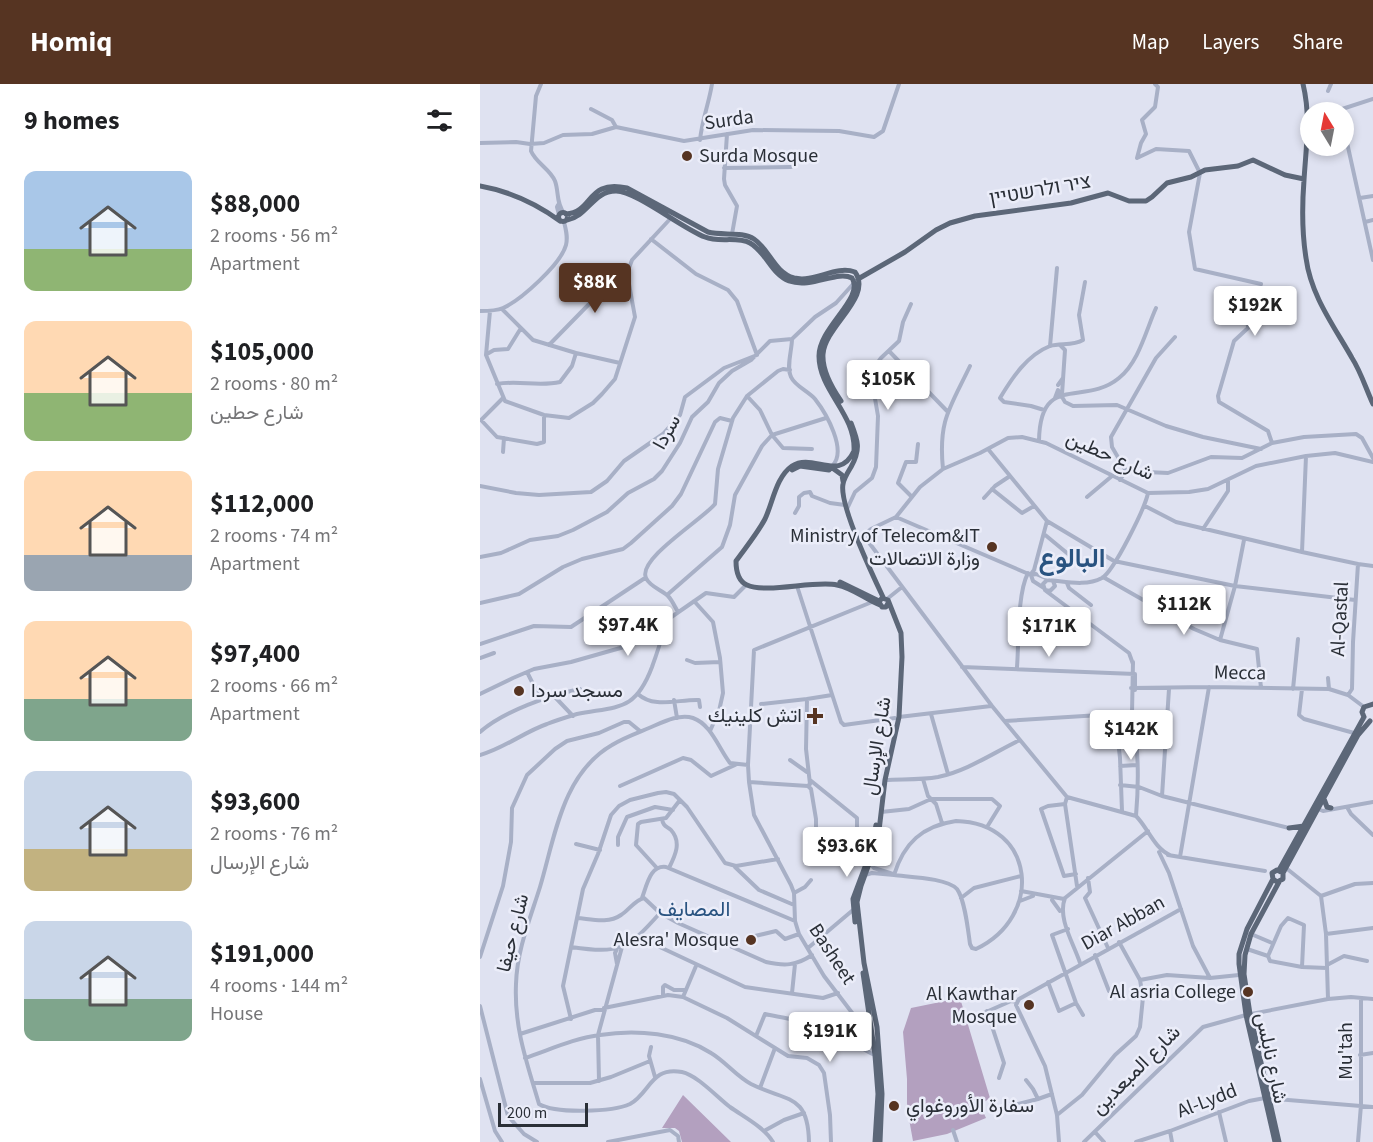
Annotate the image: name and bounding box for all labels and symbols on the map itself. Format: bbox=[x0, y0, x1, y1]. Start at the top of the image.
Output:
north arrow bbox=[1300, 102, 1354, 156]
street label: Surda bbox=[703, 103, 755, 137]
place label: Surda Mosque bbox=[699, 142, 818, 170]
marker: Surda Mosque bbox=[680, 149, 694, 163]
street label: ציר ולרשטיין bbox=[987, 167, 1093, 213]
pin: $88K bbox=[559, 263, 631, 314]
pin: $192K bbox=[1213, 286, 1297, 337]
pin: $105K bbox=[846, 360, 930, 411]
street label: سردا bbox=[646, 409, 688, 455]
street label: شارع حطين bbox=[1062, 424, 1158, 488]
place label: Ministry of Telecom&IT وزارة الاتصالات bbox=[790, 522, 980, 573]
marker: Ministry of Telecom&IT وزارة الاتصالات bbox=[985, 540, 999, 554]
district label: البالوع bbox=[1039, 540, 1105, 577]
street label: Al-Qastal bbox=[1324, 581, 1356, 657]
pin: $112K bbox=[1142, 585, 1226, 636]
pin: $97.4K bbox=[579, 606, 677, 657]
pin: $171K bbox=[1007, 607, 1091, 658]
street label: Mecca bbox=[1214, 659, 1266, 687]
place label: مسجد سردا bbox=[531, 677, 623, 705]
marker: مسجد سردا bbox=[512, 684, 526, 698]
street label: شارع الإرسال bbox=[855, 695, 899, 797]
place label: اتش كلينيك bbox=[708, 702, 802, 730]
marker: اتش كلينيك bbox=[806, 707, 824, 725]
pin: $142K bbox=[1089, 710, 1173, 761]
pin: $93.6K bbox=[798, 827, 896, 878]
street label: Diar Abban bbox=[1076, 888, 1170, 958]
street label: شارع حيفا bbox=[490, 891, 536, 975]
district label: المصايف bbox=[658, 894, 730, 924]
street label: Basheet bbox=[802, 918, 862, 990]
place label: Alesra' Mosque bbox=[614, 926, 739, 954]
marker: Alesra' Mosque bbox=[744, 933, 758, 947]
place label: Al asria College bbox=[1110, 978, 1236, 1006]
place label: Al Kawthar Mosque bbox=[926, 980, 1017, 1031]
marker: Al asria College bbox=[1241, 985, 1255, 999]
marker: Al Kawthar Mosque bbox=[1022, 998, 1036, 1012]
street label: شارع نابلس bbox=[1248, 1010, 1294, 1106]
pin: $191K bbox=[788, 1012, 872, 1063]
street label: شارع المبعدين bbox=[1085, 1019, 1187, 1121]
street label: Mu'tah bbox=[1332, 1022, 1360, 1080]
street label: Al-Lydd bbox=[1173, 1077, 1241, 1125]
place label: سفارة الأوروغواي bbox=[906, 1092, 1034, 1122]
marker: سفارة الأوروغواي bbox=[887, 1099, 901, 1113]
scale bar bbox=[498, 1100, 588, 1128]

